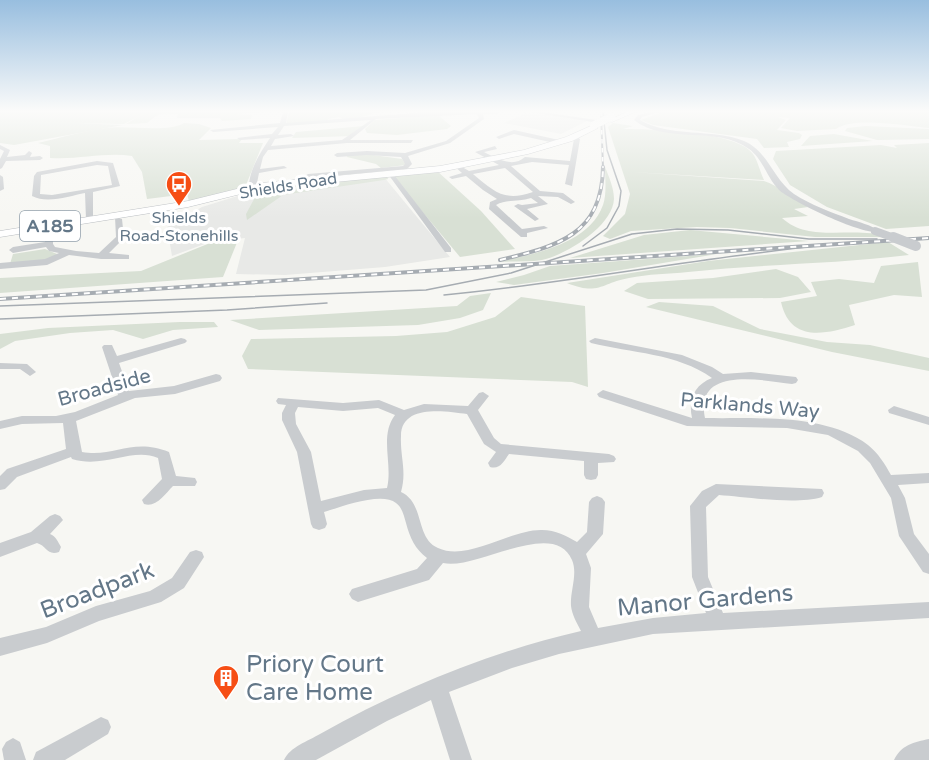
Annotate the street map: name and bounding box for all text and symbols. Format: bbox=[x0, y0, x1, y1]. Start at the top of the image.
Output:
street label: Shields Road bbox=[238, 168, 338, 204]
bus stop icon: Shields Road-Stonehills bbox=[164, 169, 194, 207]
place label: Shields Road-Stonehills bbox=[120, 208, 238, 246]
road number: A185 bbox=[20, 211, 80, 241]
street label: Broadside bbox=[55, 364, 154, 412]
street label: Parklands Way bbox=[679, 388, 821, 424]
street label: Broadpark bbox=[36, 556, 158, 625]
street label: Manor Gardens bbox=[616, 578, 794, 623]
place label: Priory Court Care Home bbox=[246, 650, 384, 707]
building icon: Priory Court Care Home bbox=[211, 663, 241, 701]

